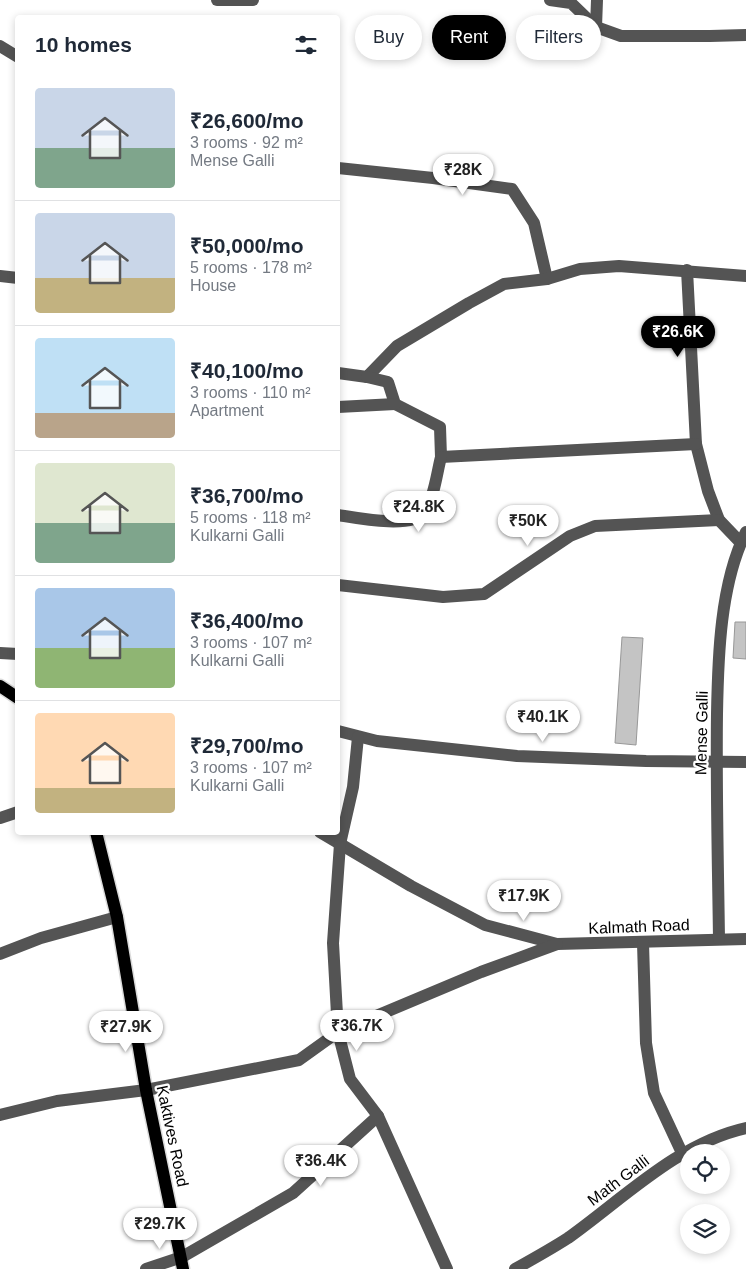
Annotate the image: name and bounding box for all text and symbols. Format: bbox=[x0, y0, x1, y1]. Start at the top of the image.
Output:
chip: Buy bbox=[355, 15, 422, 60]
chip: Rent bbox=[432, 15, 506, 60]
chip: Filters bbox=[516, 15, 601, 60]
icon: filters bbox=[292, 31, 320, 59]
text: 10 homes bbox=[35, 33, 132, 56]
icon: home bbox=[75, 108, 135, 168]
text: ₹26,600/mo bbox=[190, 109, 304, 132]
text: 3 rooms · 92 m² bbox=[190, 134, 303, 151]
text: Mense Galli bbox=[190, 152, 274, 169]
pin: ₹28K bbox=[433, 154, 493, 196]
text: ₹28K bbox=[444, 161, 482, 178]
icon: home bbox=[75, 233, 135, 293]
text: ₹50,000/mo bbox=[190, 234, 304, 257]
text: 5 rooms · 178 m² bbox=[190, 259, 312, 276]
text: House bbox=[190, 277, 236, 294]
pin: ₹26.6K bbox=[637, 316, 719, 358]
text: ₹26.6K bbox=[652, 323, 704, 340]
icon: home bbox=[75, 358, 135, 418]
text: ₹40,100/mo bbox=[190, 359, 304, 382]
text: 3 rooms · 110 m² bbox=[190, 384, 311, 401]
text: Apartment bbox=[190, 402, 264, 419]
icon: home bbox=[75, 483, 135, 543]
text: ₹36,700/mo bbox=[190, 484, 304, 507]
pin: ₹24.8K bbox=[378, 490, 460, 533]
text: ₹24.8K bbox=[393, 498, 445, 515]
pin: ₹50K bbox=[498, 504, 558, 547]
text: 5 rooms · 118 m² bbox=[190, 509, 311, 526]
text: ₹50K bbox=[509, 512, 547, 529]
text: Kulkarni Galli bbox=[190, 527, 284, 544]
icon: home bbox=[75, 608, 135, 668]
text: ₹36,400/mo bbox=[190, 609, 304, 632]
text: 3 rooms · 107 m² bbox=[190, 634, 312, 651]
text: Kulkarni Galli bbox=[190, 652, 284, 669]
street label: Mense Galli bbox=[692, 691, 711, 775]
pin: ₹40.1K bbox=[502, 700, 584, 743]
text: ₹40.1K bbox=[517, 708, 569, 725]
icon: home bbox=[75, 733, 135, 793]
text: ₹29,700/mo bbox=[190, 734, 304, 757]
text: 3 rooms · 107 m² bbox=[190, 759, 312, 776]
text: Kulkarni Galli bbox=[190, 777, 284, 794]
pin: ₹17.9K bbox=[483, 880, 565, 922]
text: ₹17.9K bbox=[498, 887, 550, 904]
street label: Kalmath Road bbox=[588, 916, 690, 937]
pin: ₹27.9K bbox=[85, 1010, 167, 1053]
pin: ₹36.7K bbox=[316, 1010, 398, 1052]
text: ₹36.7K bbox=[331, 1017, 383, 1034]
text: ₹27.9K bbox=[100, 1018, 152, 1035]
street label: Kaktives Road bbox=[153, 1084, 192, 1188]
pin: ₹36.4K bbox=[280, 1144, 362, 1187]
map controls bbox=[680, 1144, 730, 1254]
button: locate bbox=[680, 1144, 730, 1194]
text: ₹36.4K bbox=[295, 1152, 347, 1169]
street label: Math Galli bbox=[584, 1152, 652, 1209]
button: layers bbox=[680, 1204, 730, 1254]
pin: ₹29.7K bbox=[119, 1208, 201, 1250]
text: ₹29.7K bbox=[134, 1215, 186, 1232]

